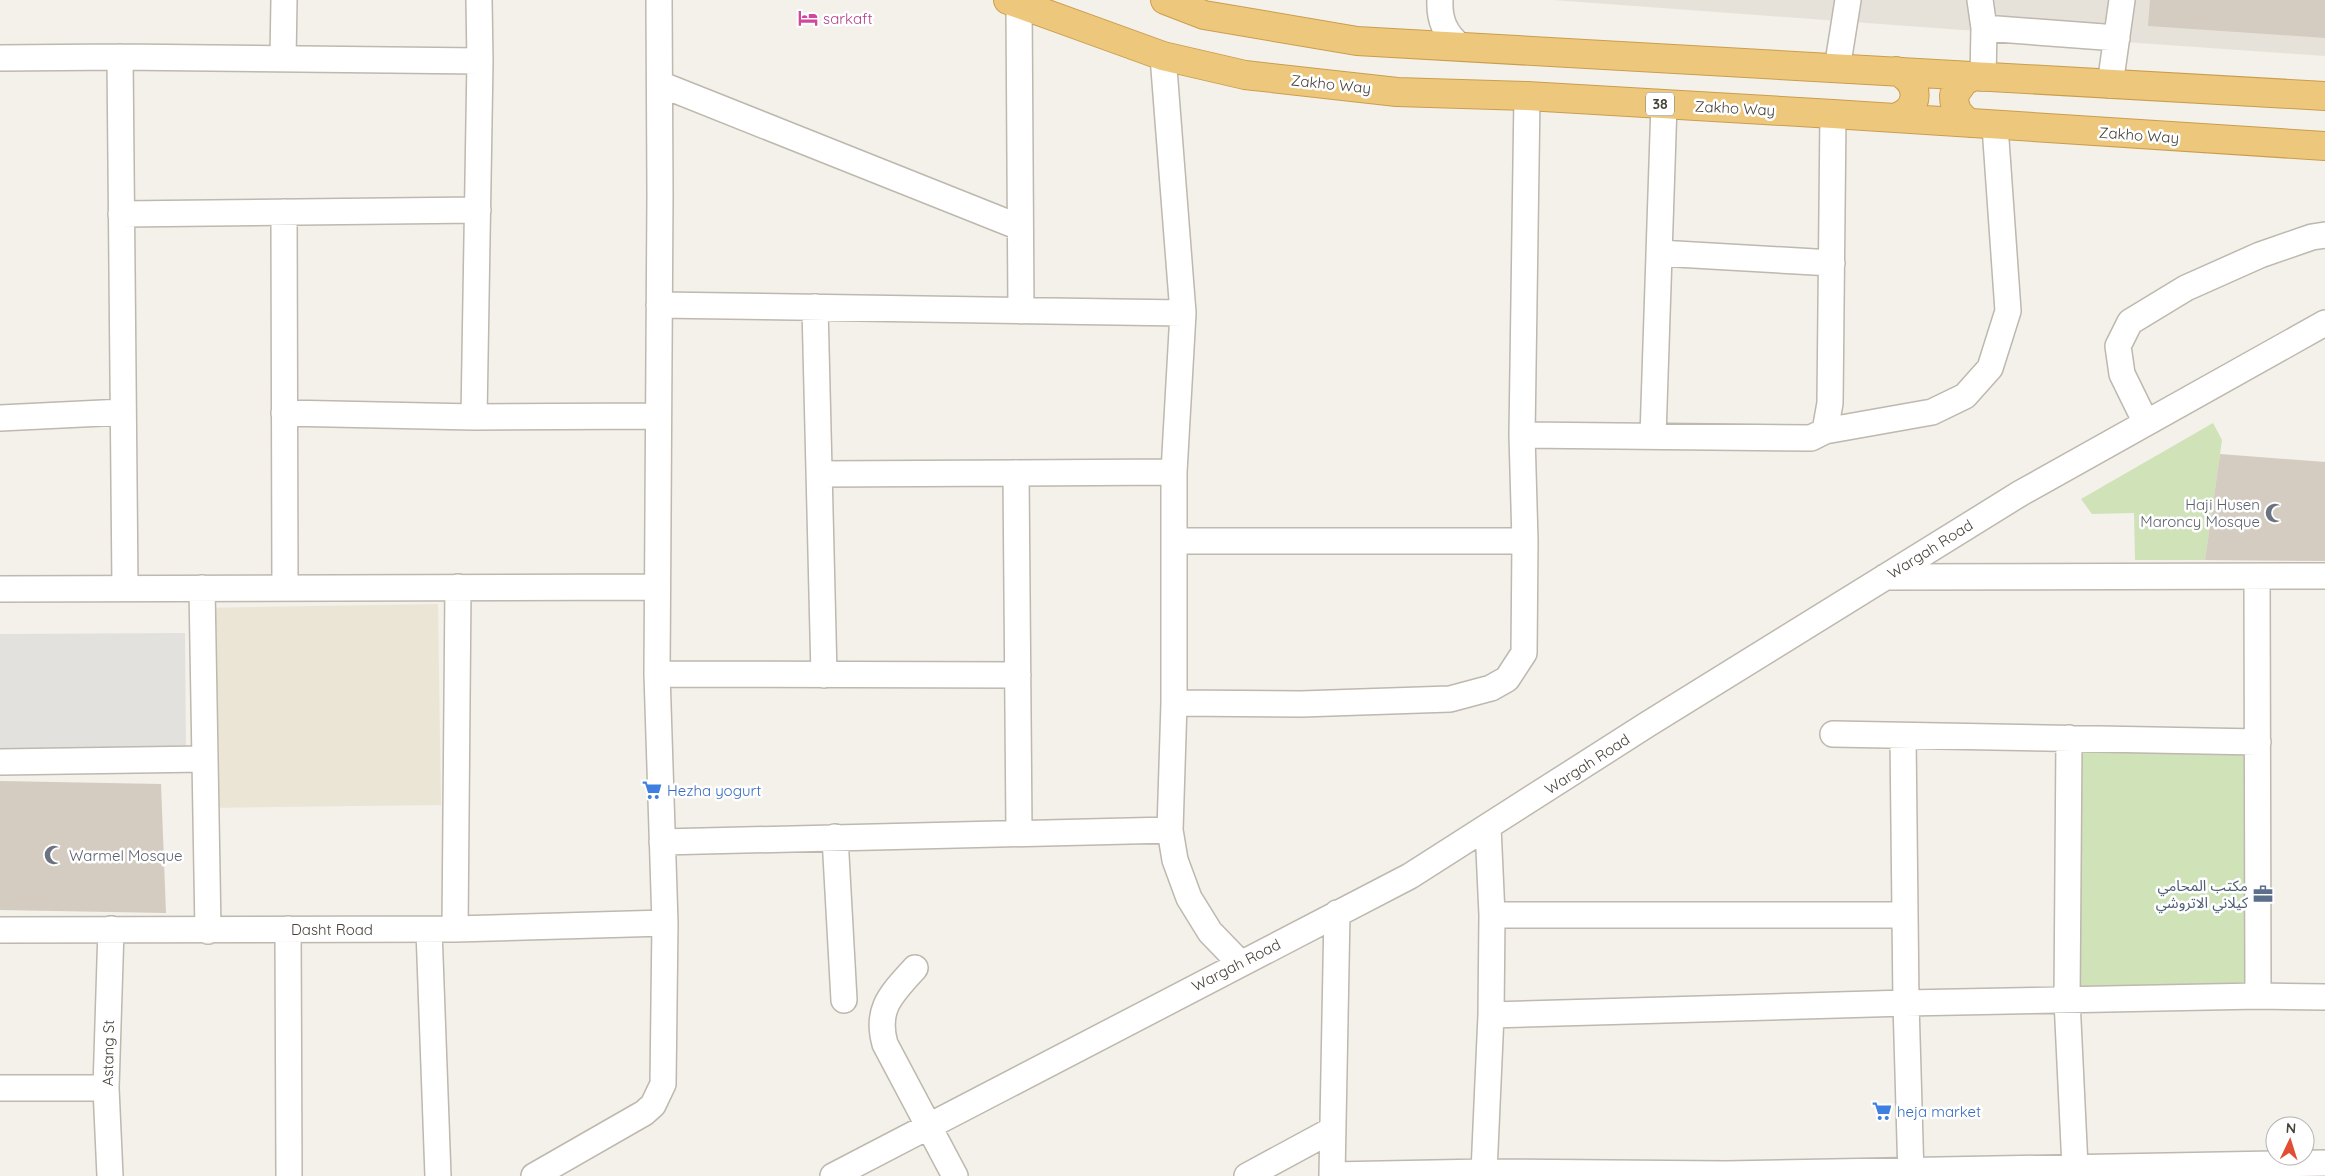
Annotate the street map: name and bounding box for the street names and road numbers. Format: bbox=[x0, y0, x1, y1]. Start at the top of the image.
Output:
street label: Zakho Way bbox=[1290, 70, 1372, 98]
road number: 38 bbox=[1646, 92, 1674, 116]
street label: Zakho Way bbox=[1694, 96, 1776, 120]
street label: Zakho Way bbox=[2098, 123, 2180, 147]
street label: Wargah Road bbox=[1884, 515, 1976, 583]
street label: Wargah Road bbox=[1541, 730, 1633, 798]
street label: Dasht Road bbox=[291, 920, 373, 939]
street label: Wargah Road bbox=[1188, 934, 1284, 996]
street label: Astang St bbox=[98, 1020, 118, 1086]

